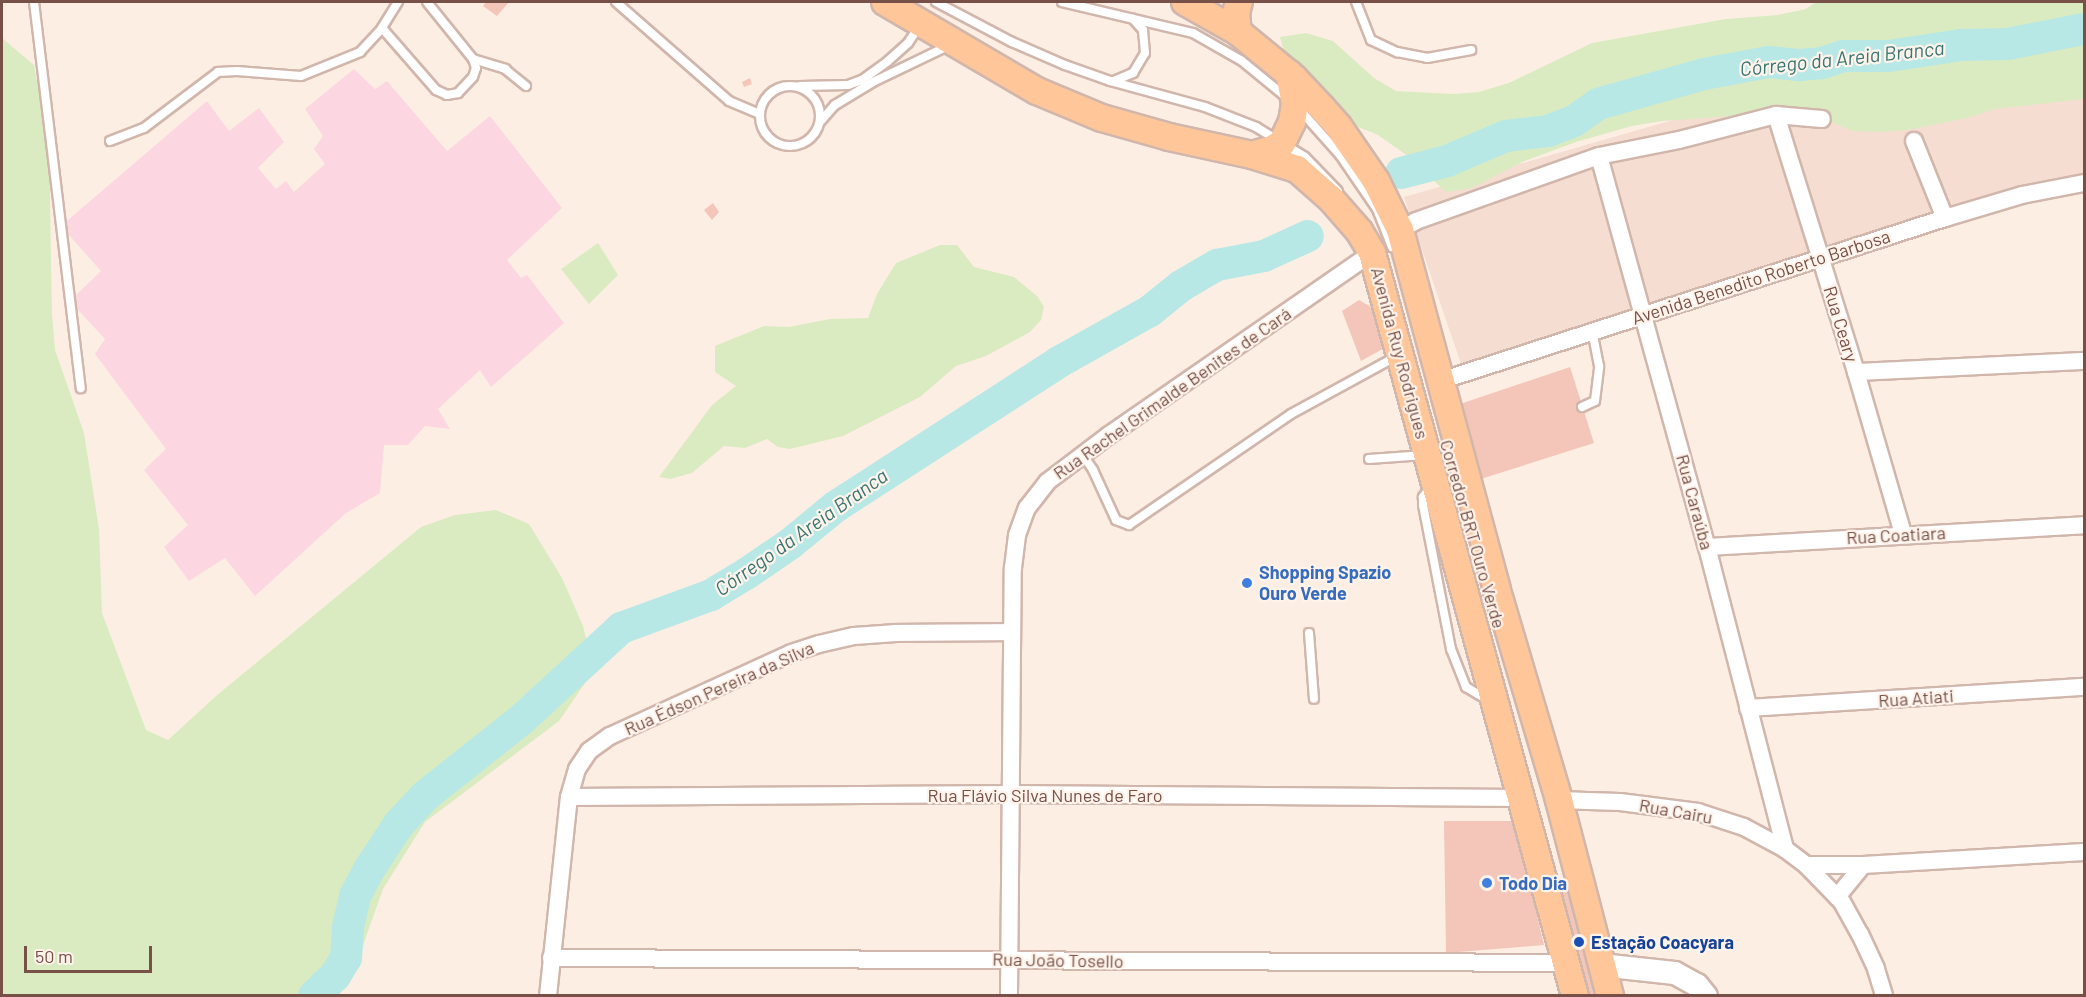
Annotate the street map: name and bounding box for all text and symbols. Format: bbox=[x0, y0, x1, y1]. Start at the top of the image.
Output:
water label: Córrego da Areia Branca bbox=[1739, 35, 1945, 81]
street label: Avenida Benedito Roberto Barbosa bbox=[1629, 225, 1893, 329]
street label: Avenida Ruy Rodrigues bbox=[1367, 265, 1433, 441]
street label: Rua Ceary bbox=[1819, 283, 1863, 365]
street label: Rua Rachel Grimalde Benites de Cará bbox=[1049, 302, 1295, 484]
street label: Corredor BRT Ouro Verde bbox=[1436, 437, 1510, 631]
street label: Rua Caraúba bbox=[1672, 452, 1718, 552]
water label: Córrego da Areia Branca bbox=[710, 463, 892, 601]
street label: Rua Coatiara bbox=[1846, 522, 1946, 548]
place label: Shopping Spazio Ouro Verde bbox=[1259, 562, 1391, 604]
marker: Shopping Spazio Ouro Verde bbox=[1240, 576, 1254, 590]
street label: Rua Édson Pereira da Silva bbox=[621, 636, 817, 740]
street label: Rua Atiati bbox=[1878, 685, 1954, 711]
street label: Rua Flávio Silva Nunes de Faro bbox=[927, 784, 1163, 806]
street label: Rua Cairu bbox=[1638, 794, 1714, 828]
place label: Todo Dia bbox=[1499, 872, 1567, 894]
marker: Todo Dia bbox=[1480, 876, 1494, 890]
place label: Estação Coacyara bbox=[1591, 931, 1734, 953]
scale bar bbox=[27, 934, 154, 972]
marker: Estação Coacyara bbox=[1572, 935, 1586, 949]
text: 50 m bbox=[35, 945, 73, 967]
street label: Rua João Tosello bbox=[992, 948, 1124, 972]

